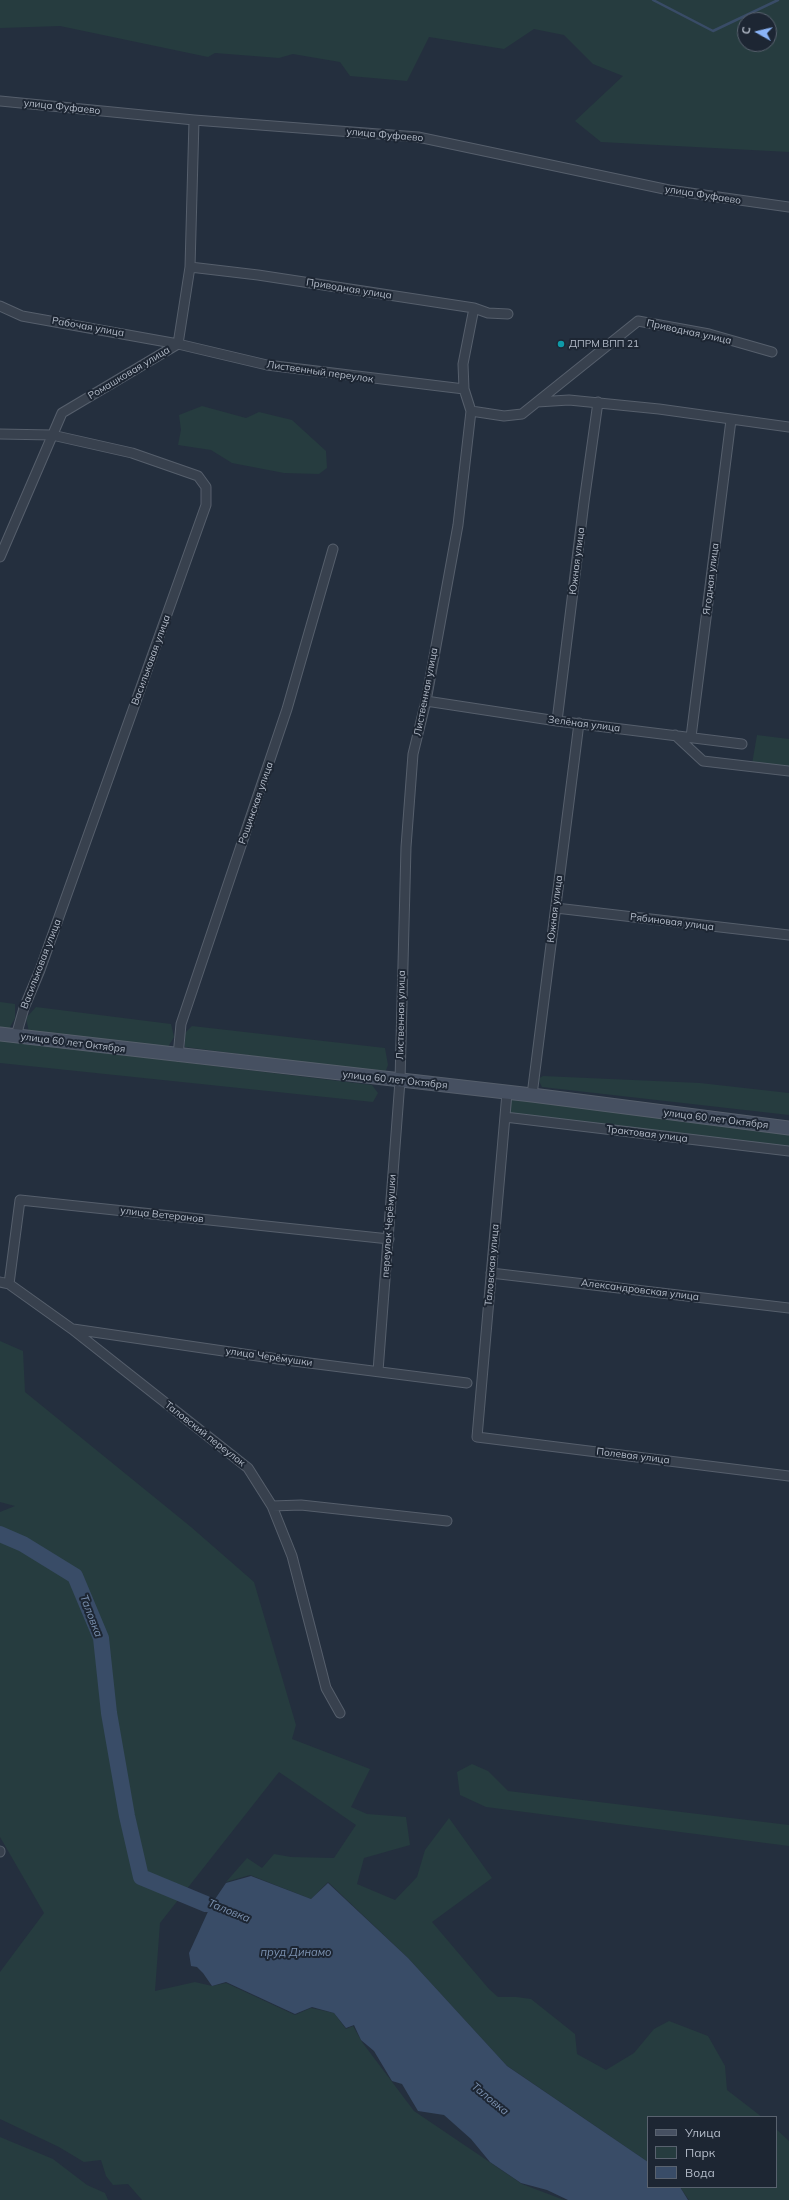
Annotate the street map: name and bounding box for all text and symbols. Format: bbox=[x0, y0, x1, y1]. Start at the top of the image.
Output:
north arrow bbox=[737, 12, 777, 52]
text: С bbox=[739, 26, 754, 35]
street label: улица Фуфаево bbox=[23, 97, 101, 117]
street label: улица Фуфаево bbox=[346, 126, 424, 144]
street label: улица Фуфаево bbox=[664, 183, 742, 207]
street label: Приводная улица bbox=[305, 276, 393, 302]
street label: Рабочая улица bbox=[51, 315, 125, 339]
street label: Приводная улица bbox=[645, 317, 733, 347]
place label: ДПРМ ВПП 21 bbox=[569, 338, 639, 350]
marker: ДПРМ ВПП 21 bbox=[556, 339, 566, 349]
street label: Ромашковая улица bbox=[86, 344, 172, 402]
street label: Лиственный переулок bbox=[266, 359, 374, 385]
street label: Южная улица bbox=[567, 527, 587, 595]
street label: Ягодная улица bbox=[701, 542, 721, 616]
street label: Васильковая улица bbox=[129, 613, 173, 707]
street label: Лиственная улица bbox=[412, 647, 440, 737]
street label: Зелёная улица bbox=[547, 714, 621, 734]
street label: Рощинская улица bbox=[236, 760, 276, 846]
street label: Южная улица bbox=[545, 875, 565, 943]
street label: Рябиновая улица bbox=[629, 911, 715, 933]
street label: Васильковая улица bbox=[18, 917, 64, 1011]
street label: Лиственная улица bbox=[394, 970, 408, 1060]
street label: улица 60 лет Октября bbox=[20, 1031, 126, 1055]
street label: улица 60 лет Октября bbox=[342, 1069, 448, 1091]
street label: улица 60 лет Октября bbox=[663, 1107, 769, 1131]
street label: Трактовая улица bbox=[606, 1123, 688, 1145]
street label: переулок Черёмушки bbox=[379, 1174, 399, 1278]
street label: улица Ветеранов bbox=[120, 1205, 204, 1225]
street label: Таловская улица bbox=[482, 1223, 502, 1307]
street label: Александровская улица bbox=[580, 1277, 700, 1303]
street label: улица Черёмушки bbox=[225, 1345, 313, 1369]
street label: Таловский переулок bbox=[162, 1399, 248, 1469]
street label: Полевая улица bbox=[596, 1446, 670, 1466]
water label: Таловка bbox=[77, 1593, 105, 1639]
water label: Таловка bbox=[206, 1897, 252, 1925]
water label: пруд Динамо bbox=[260, 1946, 332, 1960]
water label: Таловка bbox=[469, 2080, 511, 2118]
legend bbox=[647, 2116, 777, 2188]
text: Улица bbox=[685, 2125, 721, 2140]
text: Парк bbox=[685, 2145, 715, 2160]
text: Вода bbox=[685, 2165, 715, 2180]

